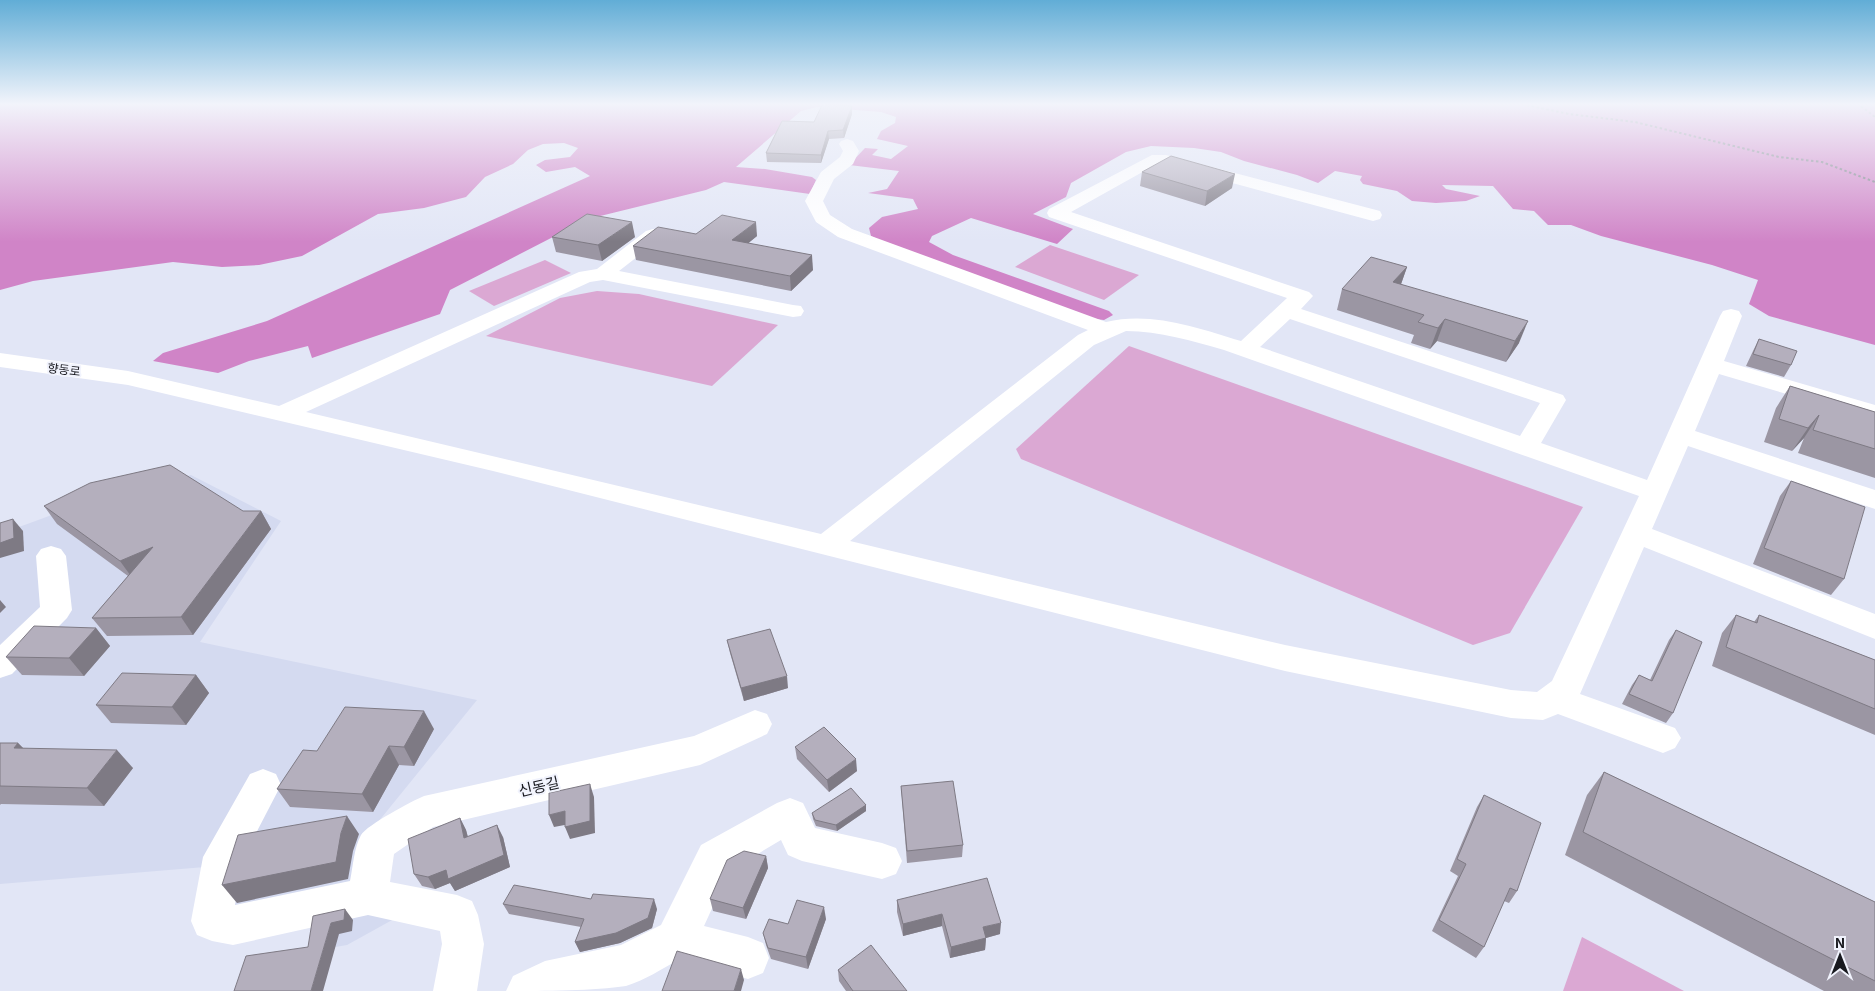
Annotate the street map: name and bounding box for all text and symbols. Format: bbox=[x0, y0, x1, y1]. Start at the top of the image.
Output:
street label: 향동로 bbox=[47, 358, 82, 379]
street label: 신동길 bbox=[516, 771, 561, 800]
north arrow bbox=[1815, 931, 1865, 981]
text: N bbox=[1835, 932, 1845, 952]

